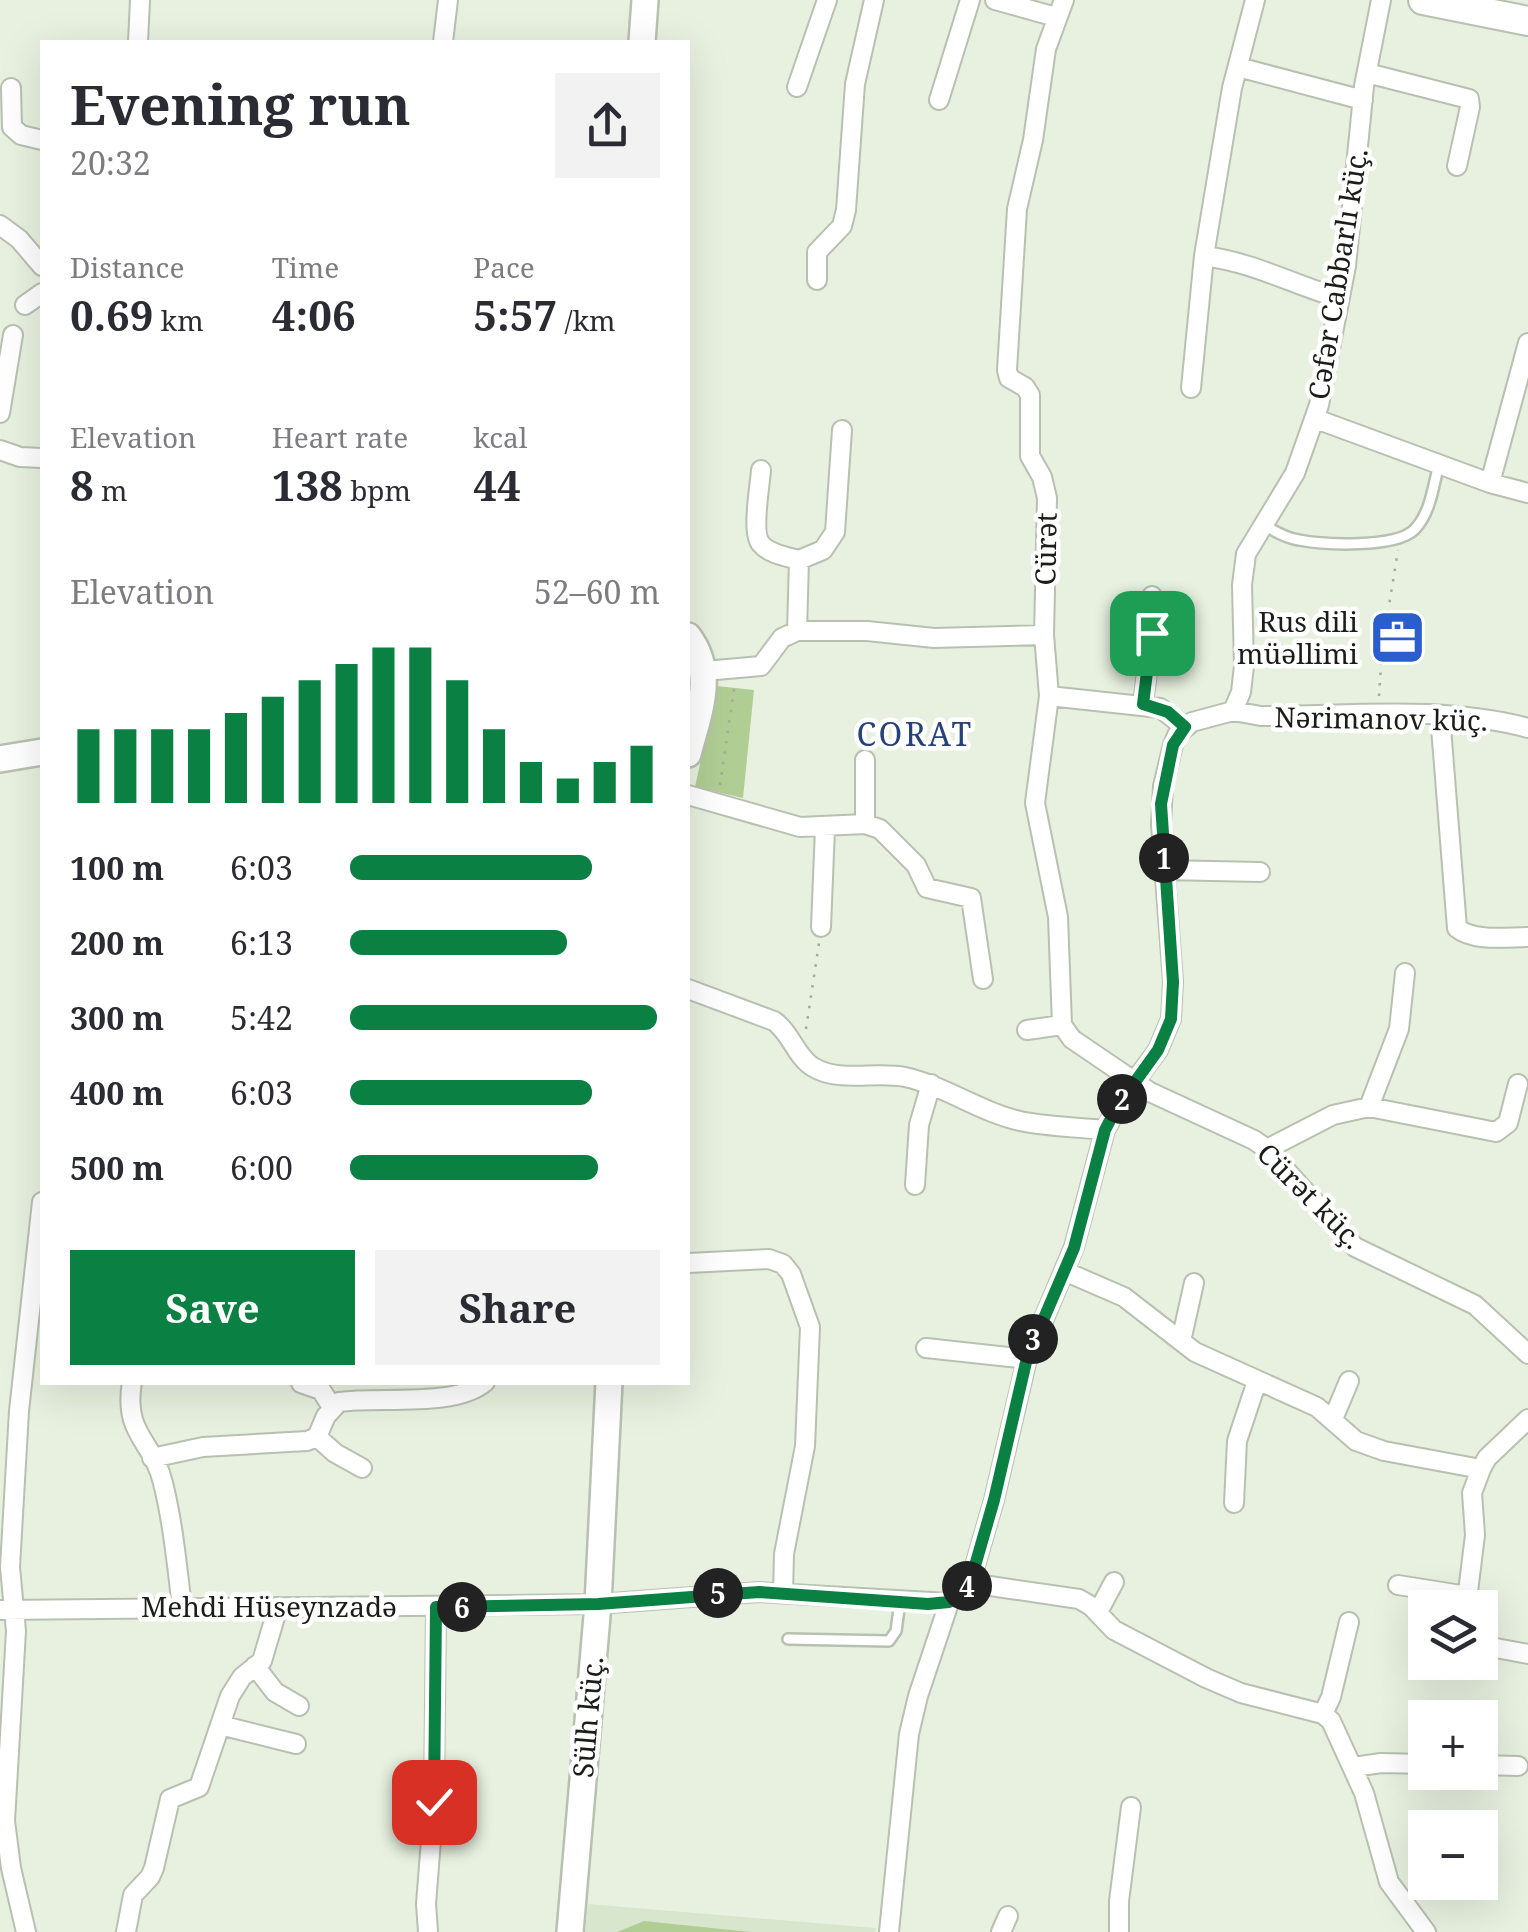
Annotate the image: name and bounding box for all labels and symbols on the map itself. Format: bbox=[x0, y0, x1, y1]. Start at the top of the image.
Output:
street label: Cəfər Cabbarlı küç. bbox=[1298, 145, 1376, 402]
street label: Cürət bbox=[1025, 512, 1065, 586]
pin bbox=[1110, 591, 1195, 676]
place label: Rus dili müəllimi bbox=[1237, 602, 1358, 672]
office icon: Rus dili müəllimi bbox=[1367, 608, 1427, 668]
street label: Nərimanov küç. bbox=[1274, 697, 1488, 739]
district label: CORAT bbox=[856, 712, 974, 755]
pin: 1 bbox=[1139, 833, 1189, 883]
pin: 2 bbox=[1097, 1074, 1147, 1124]
street label: Cürət küç. bbox=[1249, 1134, 1372, 1257]
pin: 3 bbox=[1008, 1314, 1058, 1364]
pin: 4 bbox=[942, 1561, 992, 1611]
pin: 5 bbox=[693, 1568, 743, 1618]
pin: 6 bbox=[437, 1582, 487, 1632]
street label: Mehdi Hüseynzadə bbox=[141, 1587, 397, 1625]
street label: Sülh küç. bbox=[563, 1655, 611, 1779]
pin bbox=[392, 1760, 477, 1845]

